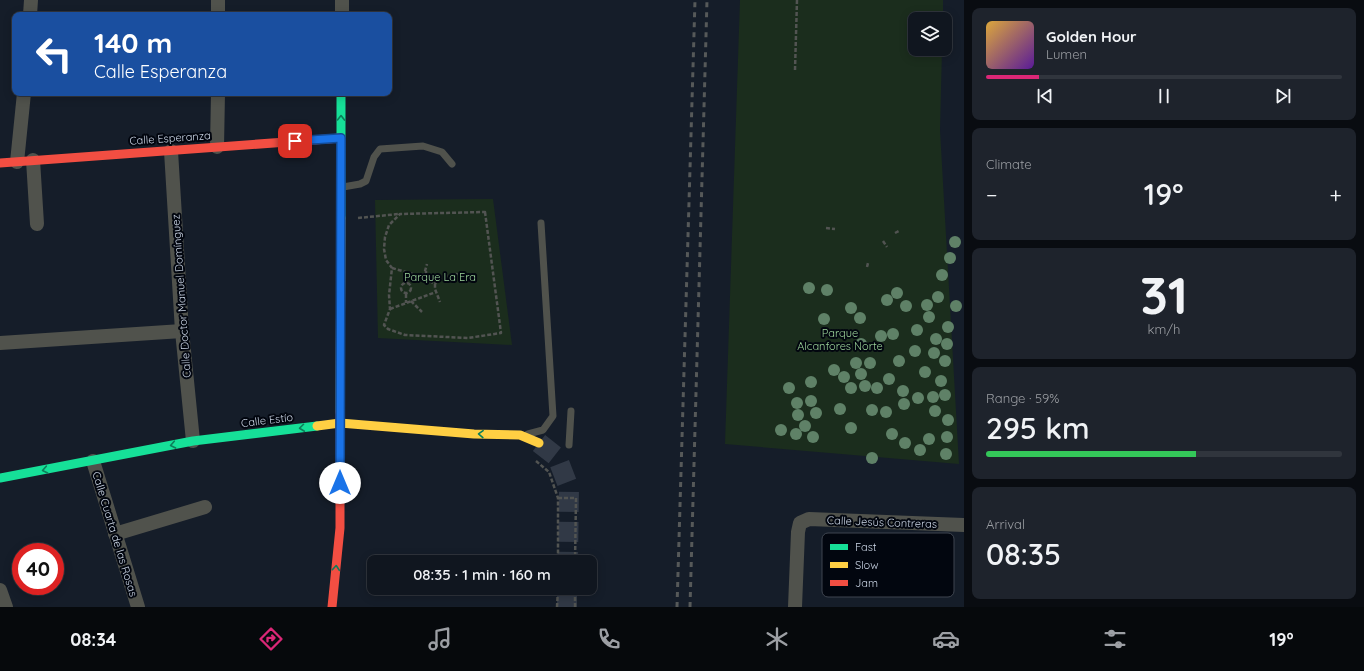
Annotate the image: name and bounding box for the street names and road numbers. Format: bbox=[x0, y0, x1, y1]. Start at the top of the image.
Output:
street label: Calle Esperanza bbox=[129, 128, 211, 148]
street label: Calle Doctor Manuel Domínguez bbox=[168, 214, 194, 378]
street label: Calle Estío bbox=[240, 410, 294, 430]
street label: Calle Cuarta de las Rosas bbox=[89, 470, 141, 598]
street label: Calle Jesús Contreras bbox=[827, 513, 937, 531]

